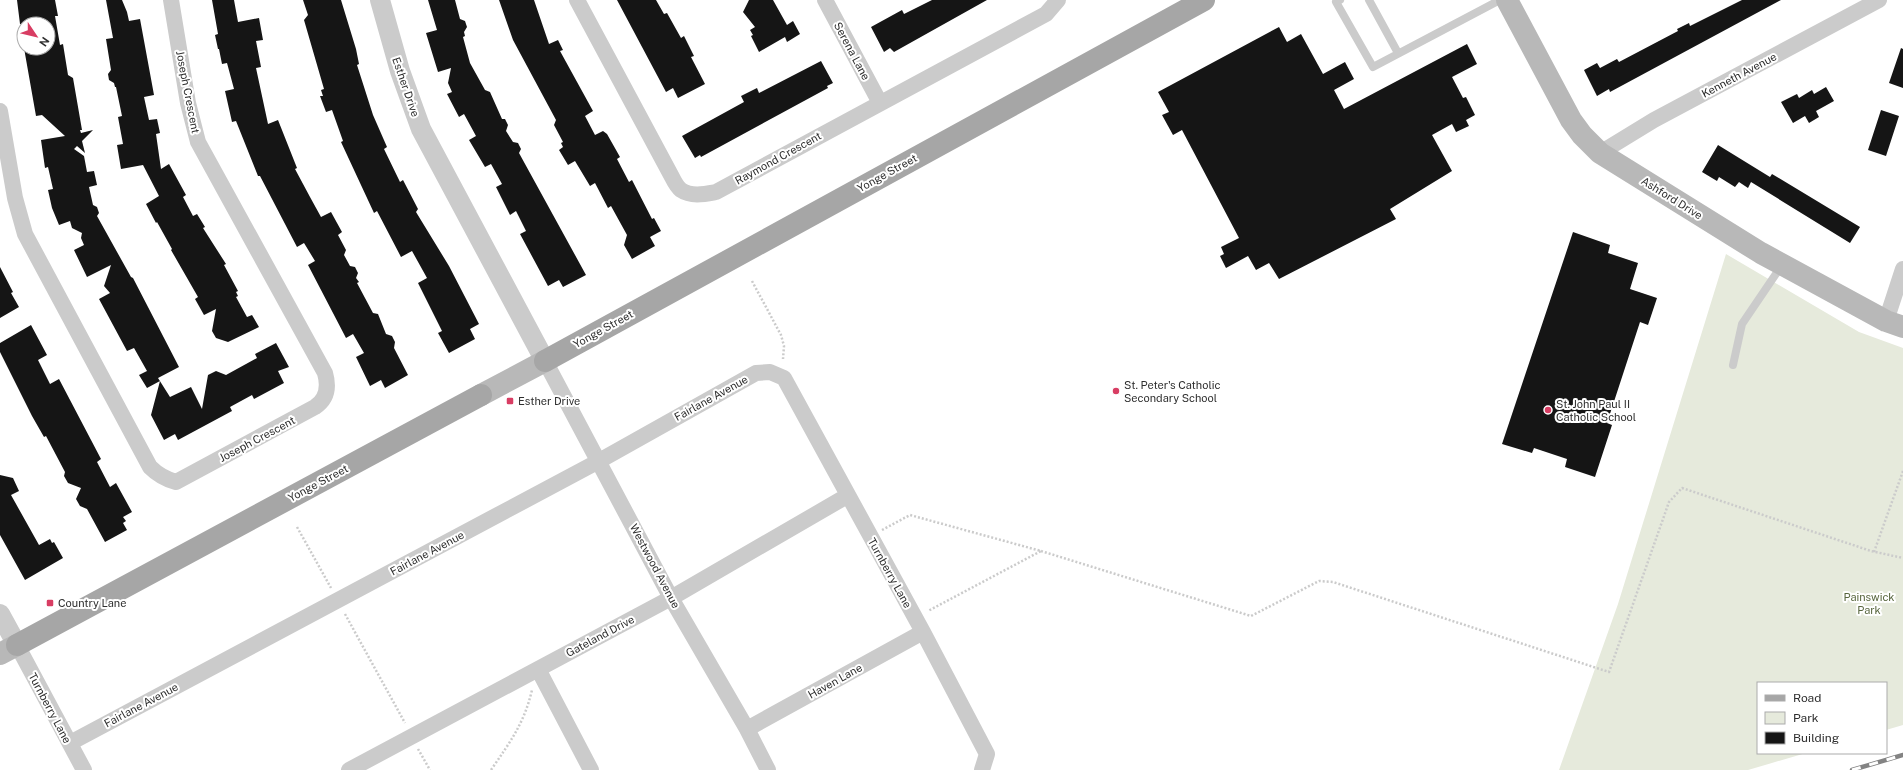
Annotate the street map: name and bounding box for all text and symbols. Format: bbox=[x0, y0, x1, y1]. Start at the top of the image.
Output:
north arrow bbox=[16, 16, 56, 56]
street label: Serena Lane bbox=[832, 20, 872, 82]
text: N bbox=[37, 35, 52, 49]
street label: Joseph Crescent bbox=[174, 50, 202, 134]
street label: Kenneth Avenue bbox=[1699, 50, 1779, 100]
street label: Esther Drive bbox=[390, 56, 422, 118]
street label: Raymond Crescent bbox=[733, 129, 823, 187]
street label: Yonge Street bbox=[855, 152, 919, 194]
street label: Ashford Drive bbox=[1639, 174, 1705, 222]
street label: Yonge Street bbox=[571, 308, 635, 350]
street label: Fairlane Avenue bbox=[672, 373, 750, 423]
place label: St. Peter's Catholic Secondary School bbox=[1124, 379, 1220, 404]
marker: St. Peter's Catholic Secondary School bbox=[1111, 386, 1121, 396]
place label: Esther Drive bbox=[518, 395, 580, 407]
marker: Esther Drive bbox=[505, 396, 515, 406]
place label: St. John Paul II Catholic School bbox=[1556, 398, 1636, 423]
marker: St. John Paul II Catholic School bbox=[1543, 405, 1553, 415]
street label: Joseph Crescent bbox=[217, 414, 297, 464]
street label: Yonge Street bbox=[286, 462, 350, 504]
street label: Westwood Avenue bbox=[628, 522, 682, 610]
street label: Fairlane Avenue bbox=[388, 528, 466, 578]
street label: Turnberry Lane bbox=[866, 536, 914, 610]
park label: Painswick Park bbox=[1843, 591, 1895, 616]
place label: Country Lane bbox=[58, 597, 126, 609]
marker: Country Lane bbox=[45, 598, 55, 608]
street label: Gateland Drive bbox=[564, 613, 636, 659]
street label: Haven Lane bbox=[806, 661, 864, 701]
street label: Turnberry Lane bbox=[26, 671, 74, 745]
street label: Fairlane Avenue bbox=[102, 680, 180, 730]
legend bbox=[1757, 682, 1887, 754]
text: Road bbox=[1793, 691, 1821, 705]
text: Park bbox=[1793, 711, 1819, 725]
text: Building bbox=[1793, 731, 1839, 745]

